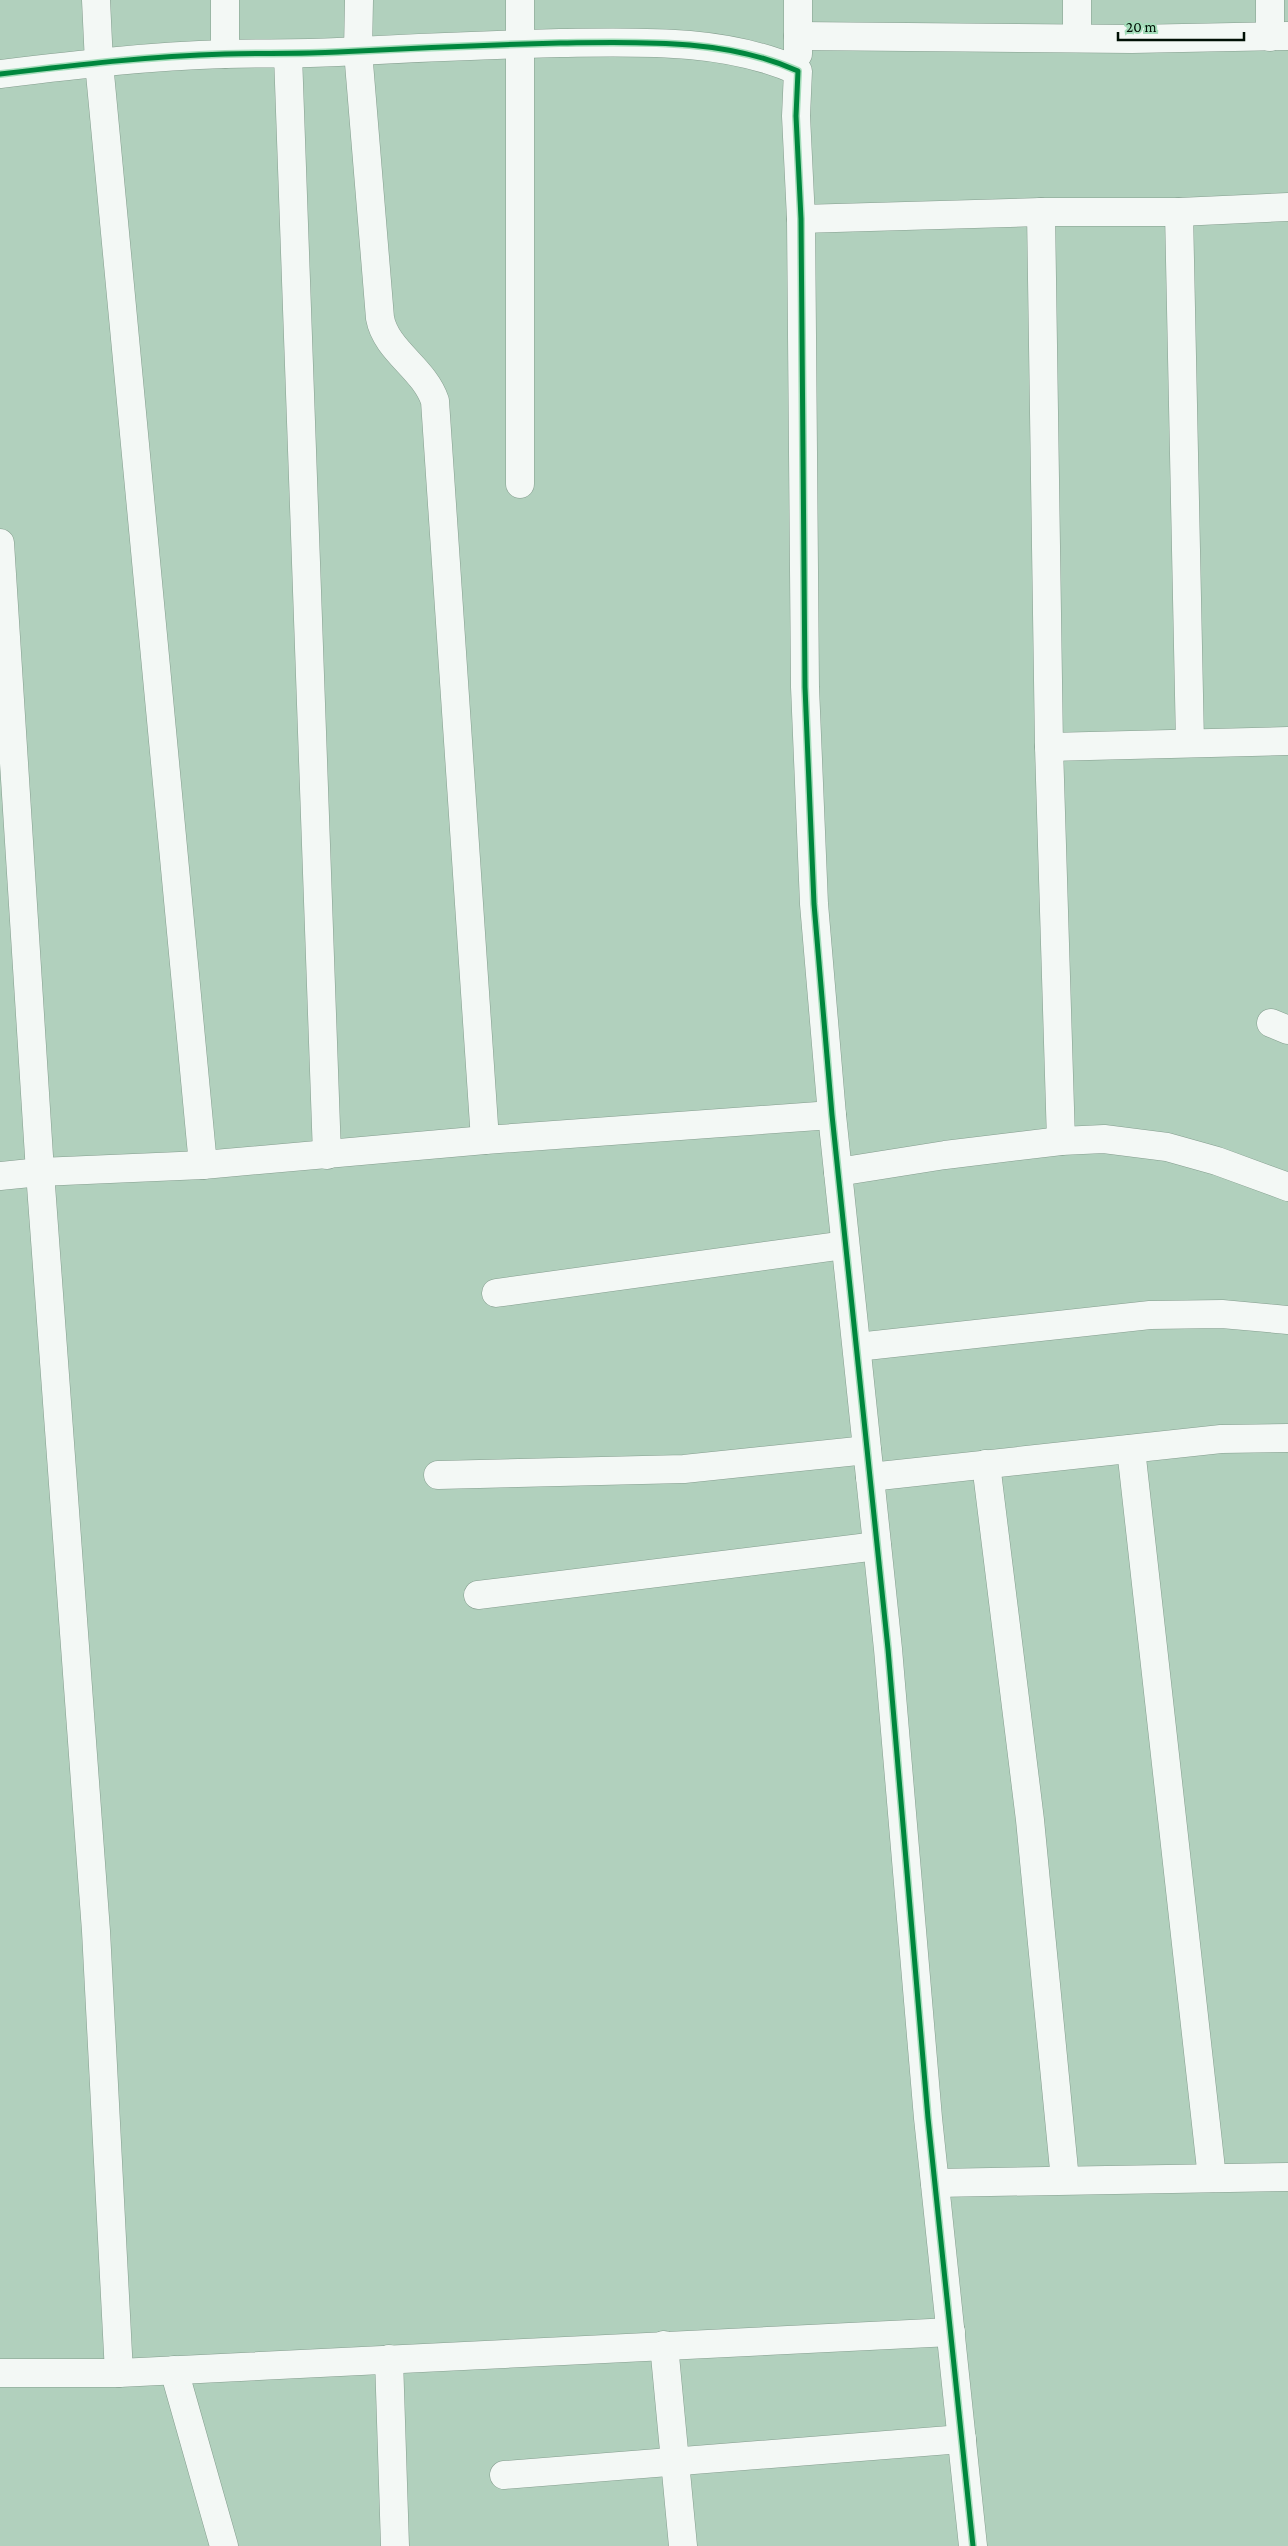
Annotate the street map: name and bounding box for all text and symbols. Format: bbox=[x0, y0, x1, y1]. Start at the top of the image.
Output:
scale bar bbox=[1118, 10, 1244, 42]
text: 20 m bbox=[1126, 19, 1157, 35]

